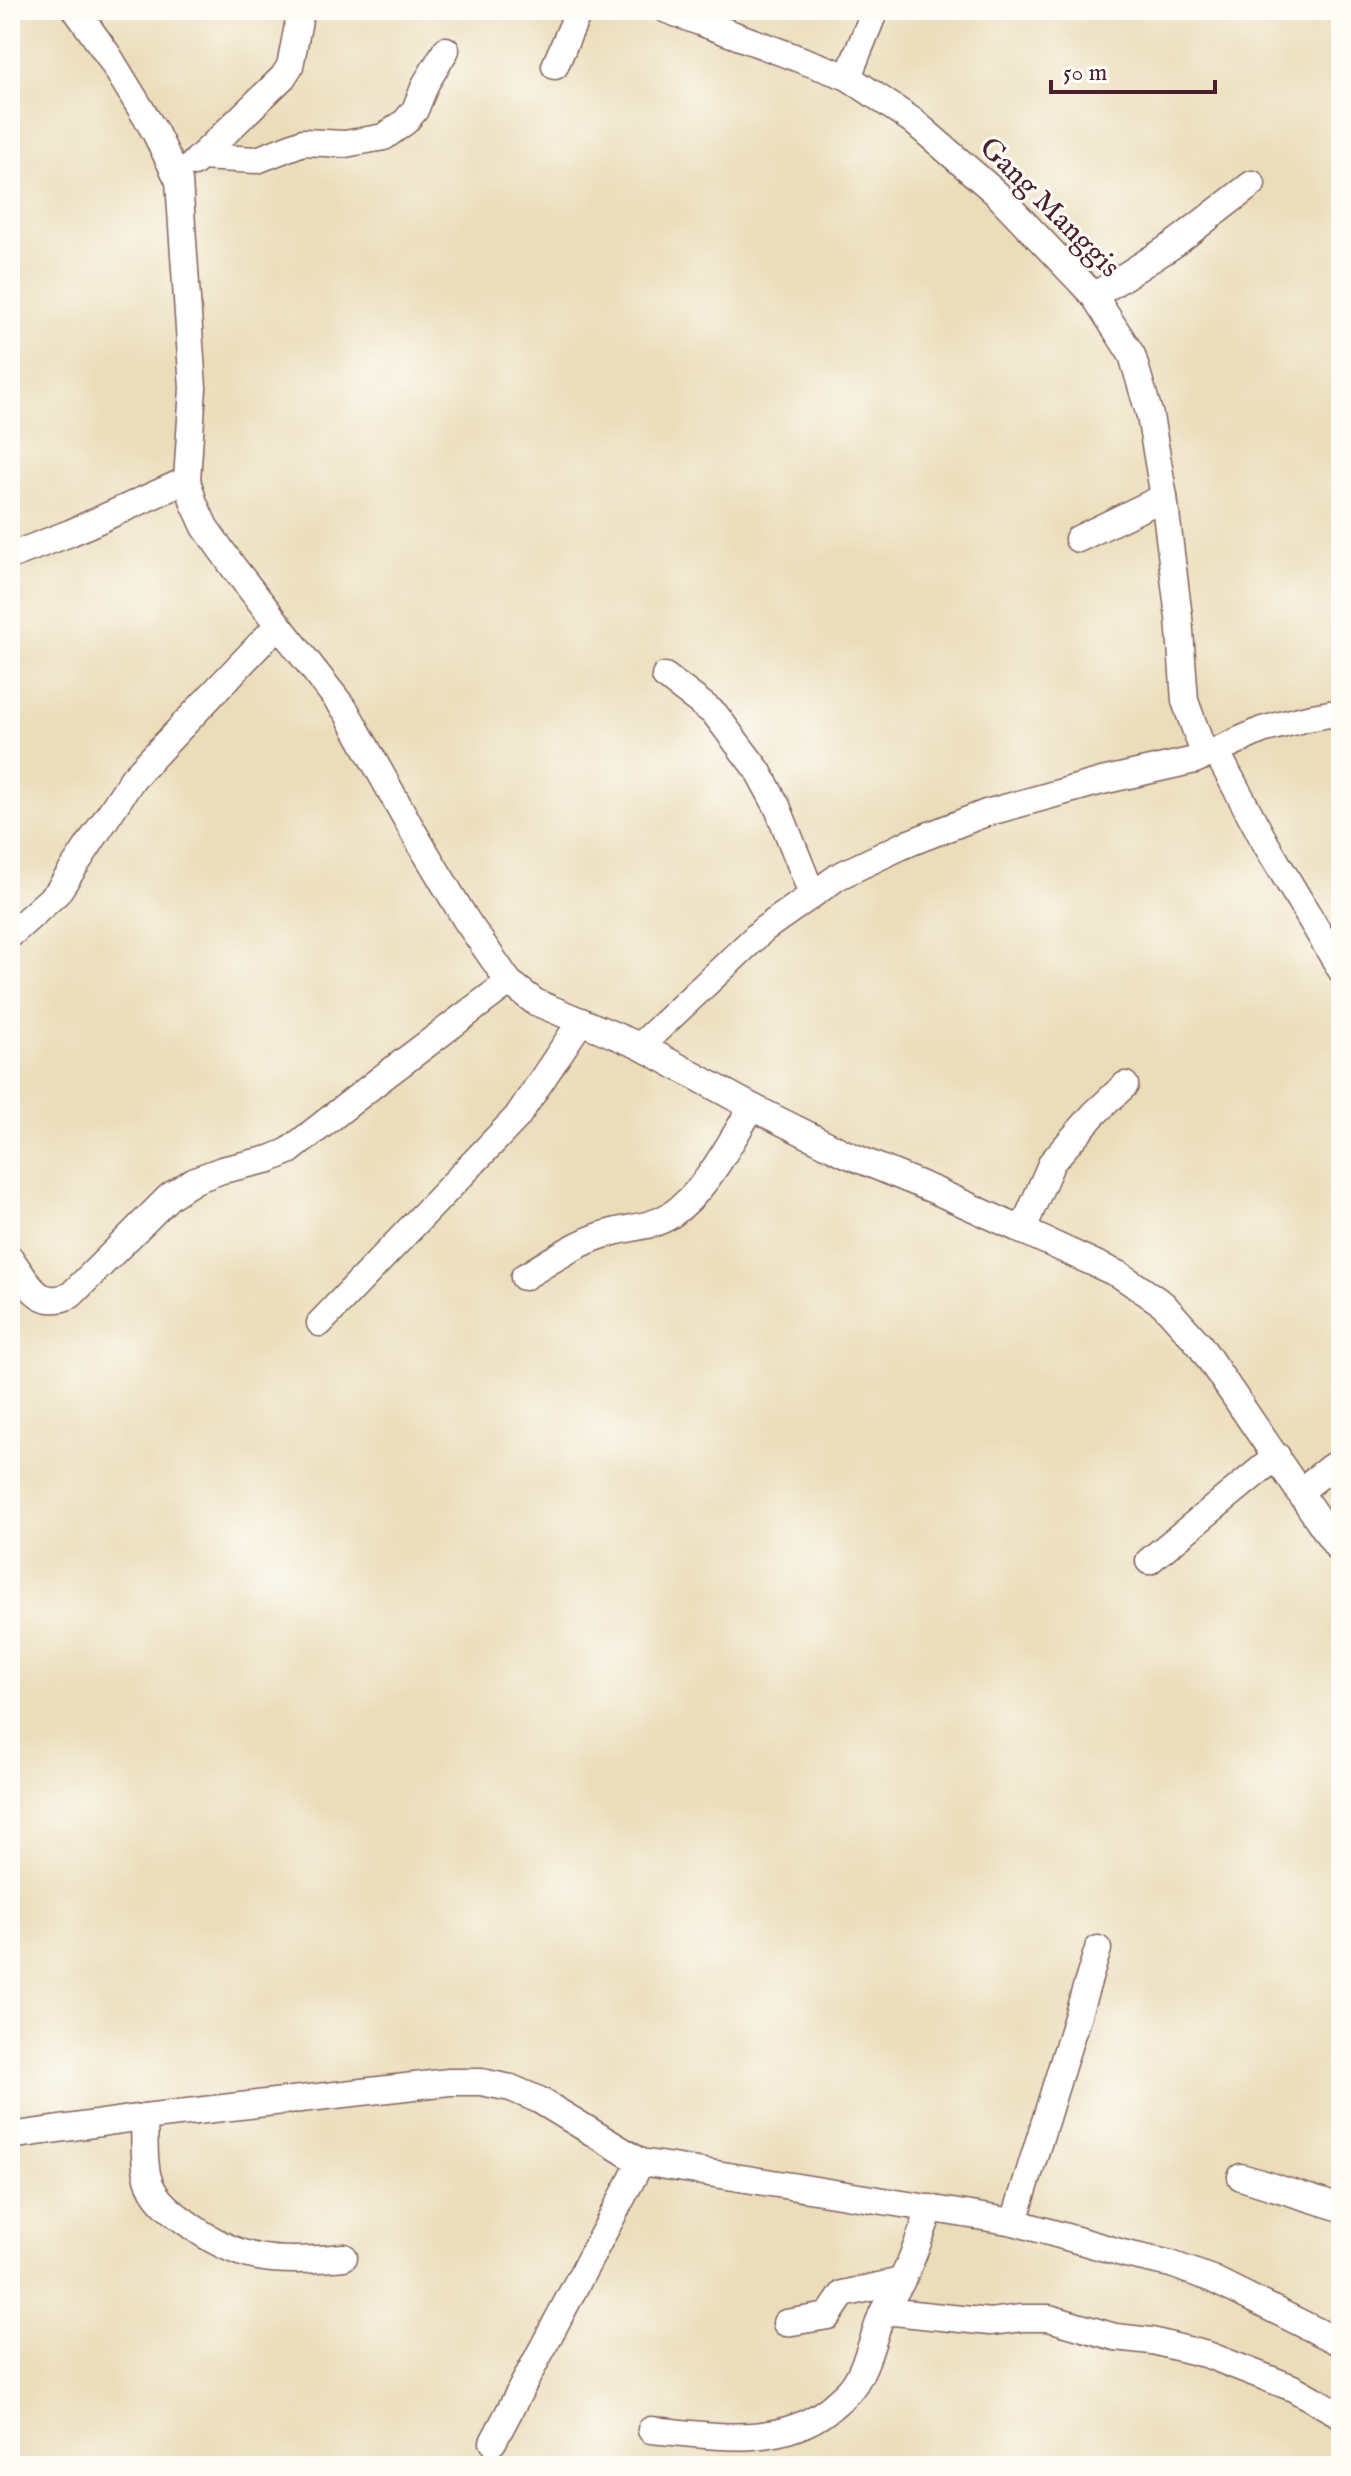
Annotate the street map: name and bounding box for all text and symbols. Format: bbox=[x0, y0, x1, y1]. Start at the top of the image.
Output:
scale bar bbox=[1051, 44, 1215, 94]
text: 50 m bbox=[1063, 58, 1107, 89]
street label: Gang Manggis bbox=[971, 130, 1127, 286]

